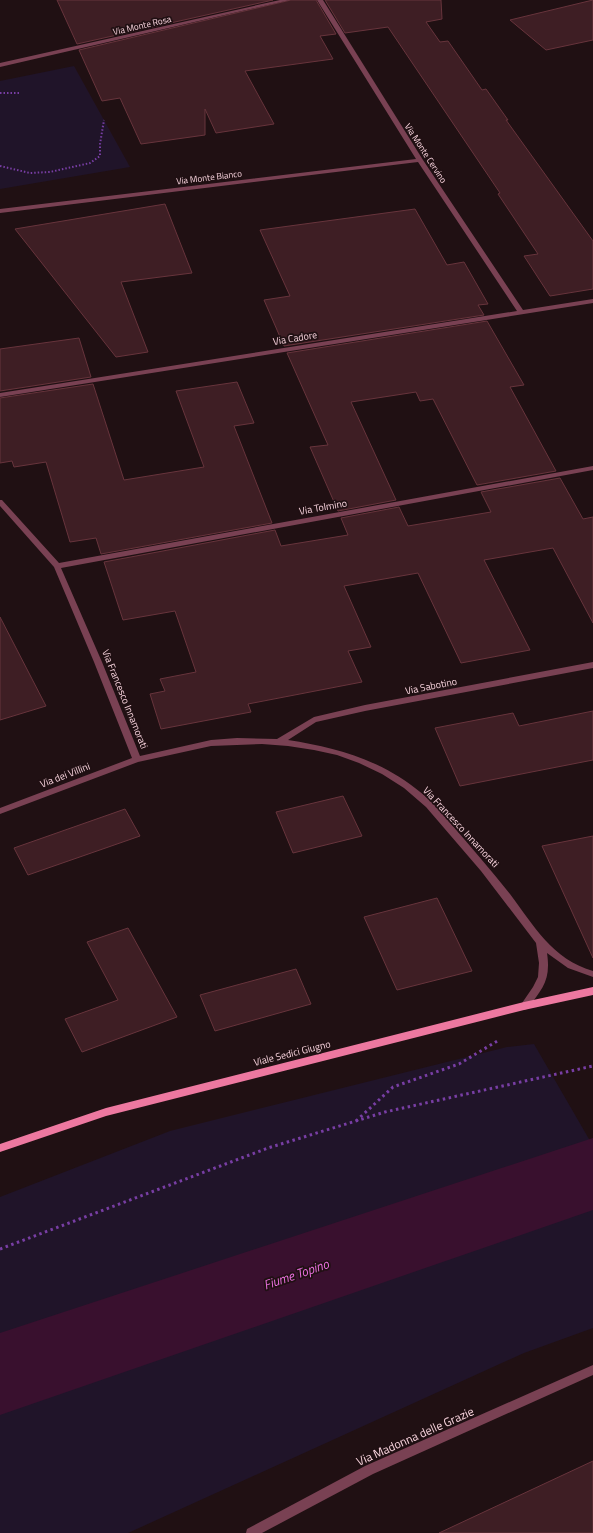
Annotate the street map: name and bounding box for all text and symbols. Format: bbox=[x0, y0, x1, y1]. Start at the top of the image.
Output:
street label: Via Monte Rosa bbox=[112, 12, 173, 38]
street label: Via Monte Cervino bbox=[402, 121, 450, 186]
street label: Via Monte Bianco bbox=[175, 167, 243, 187]
street label: Via Cadore bbox=[272, 327, 318, 349]
street label: Via Tolmino bbox=[298, 495, 348, 519]
street label: Via Francesco Innamorati bbox=[98, 647, 152, 751]
street label: Via Sabotino bbox=[404, 674, 458, 698]
street label: Via dei Villini bbox=[38, 759, 92, 791]
street label: Via Francesco Innamorati bbox=[419, 783, 503, 871]
street label: Viale Sedici Giugno bbox=[252, 1036, 332, 1070]
water label: Fiume Topino bbox=[261, 1253, 332, 1295]
street label: Via Madonna delle Grazie bbox=[353, 1402, 477, 1470]

